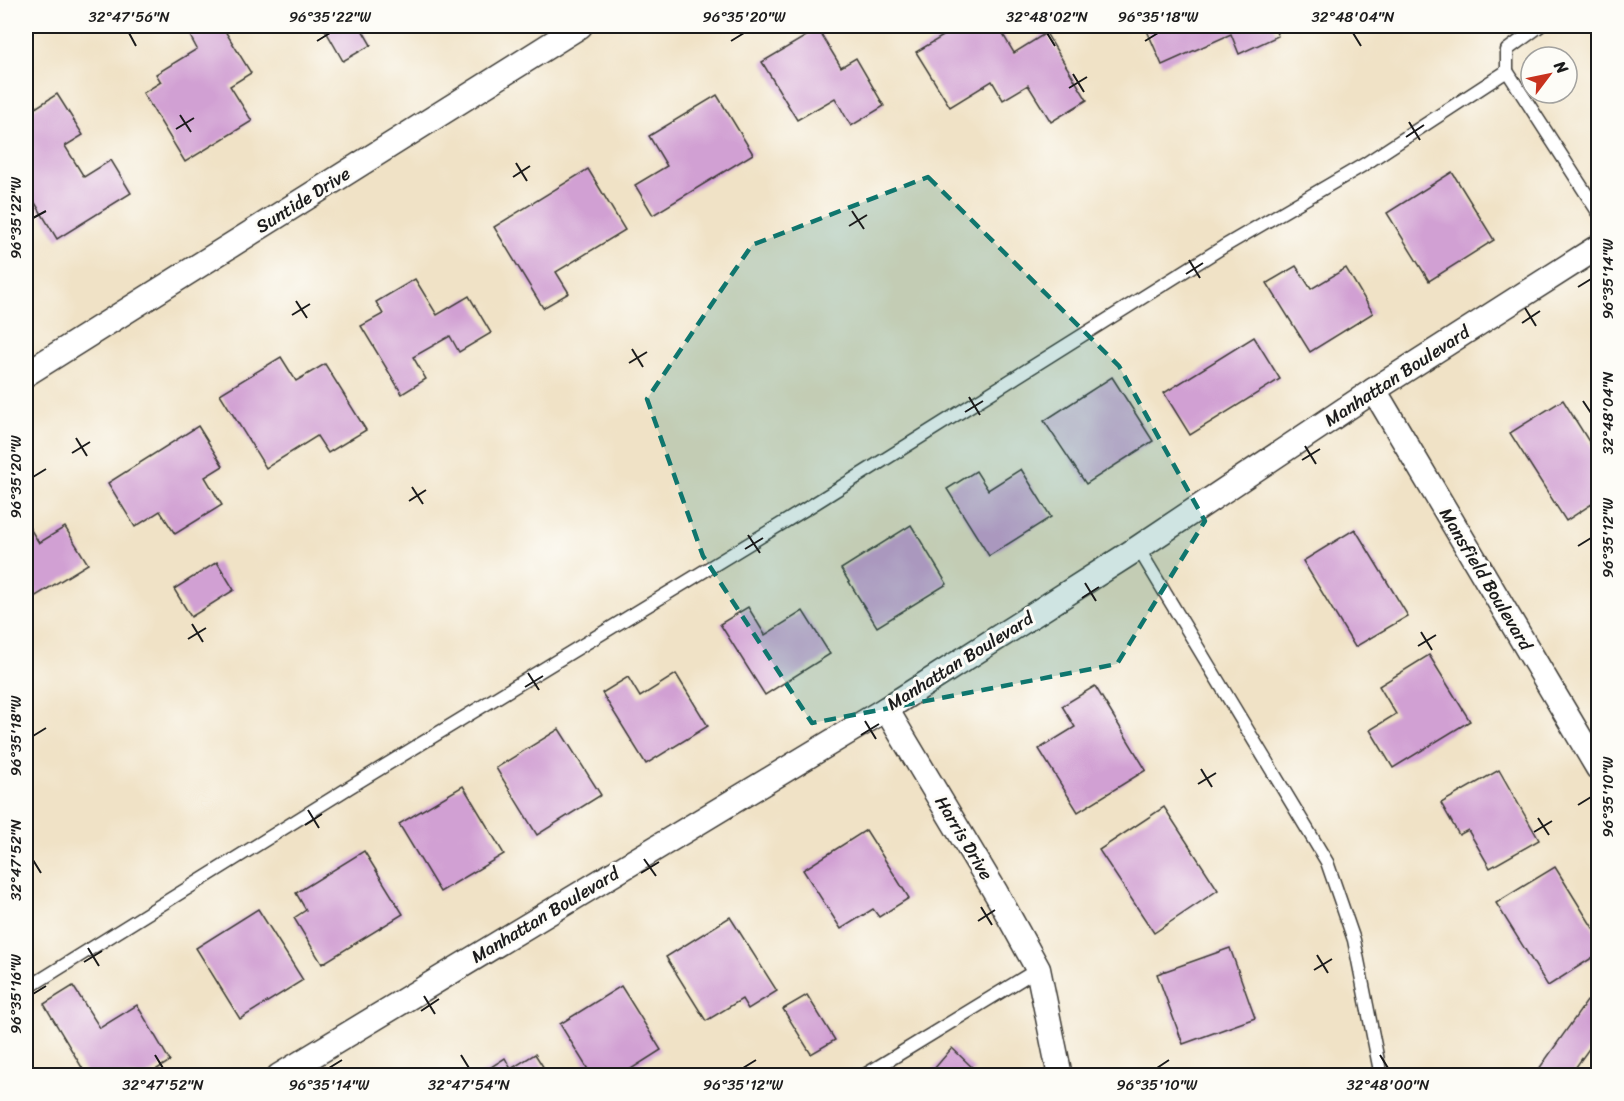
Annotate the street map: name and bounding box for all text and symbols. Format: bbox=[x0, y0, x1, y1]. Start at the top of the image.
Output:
text: 32°47'56"N bbox=[88, 4, 170, 30]
text: 96°35'22"W bbox=[289, 4, 372, 30]
text: 96°35'20"W bbox=[702, 4, 786, 30]
text: 32°48'02"N bbox=[1006, 4, 1089, 30]
text: 96°35'18"W bbox=[1118, 4, 1199, 30]
text: 32°48'04"N bbox=[1312, 4, 1395, 30]
north arrow bbox=[1519, 45, 1579, 105]
text: N bbox=[1546, 54, 1577, 80]
street label: Suntide Drive bbox=[249, 158, 357, 242]
text: 96°35'22"W bbox=[3, 176, 29, 259]
text: 96°35'14"W bbox=[1595, 238, 1621, 319]
street label: Manhattan Boulevard bbox=[1318, 316, 1478, 435]
text: 32°48'04"N bbox=[1595, 371, 1621, 454]
text: 96°35'20"W bbox=[3, 435, 29, 519]
text: 96°35'12"W bbox=[1595, 498, 1621, 578]
street label: Mansfield Boulevard bbox=[1431, 501, 1542, 658]
street label: Manhattan Boulevard bbox=[880, 602, 1041, 719]
text: 96°35'18"W bbox=[3, 695, 29, 776]
text: 96°35'10"W bbox=[1595, 756, 1621, 837]
street label: Harris Drive bbox=[926, 789, 1002, 887]
text: 32°47'52"N bbox=[3, 819, 29, 901]
street label: Manhattan Boulevard bbox=[465, 857, 627, 972]
text: 96°35'16"W bbox=[3, 954, 29, 1034]
text: 32°47'52"N bbox=[122, 1072, 204, 1098]
text: 96°35'14"W bbox=[289, 1072, 370, 1098]
text: 32°47'54"N bbox=[428, 1072, 511, 1098]
text: 96°35'12"W bbox=[703, 1072, 783, 1098]
text: 96°35'10"W bbox=[1117, 1072, 1198, 1098]
text: 32°48'00"N bbox=[1347, 1072, 1430, 1098]

